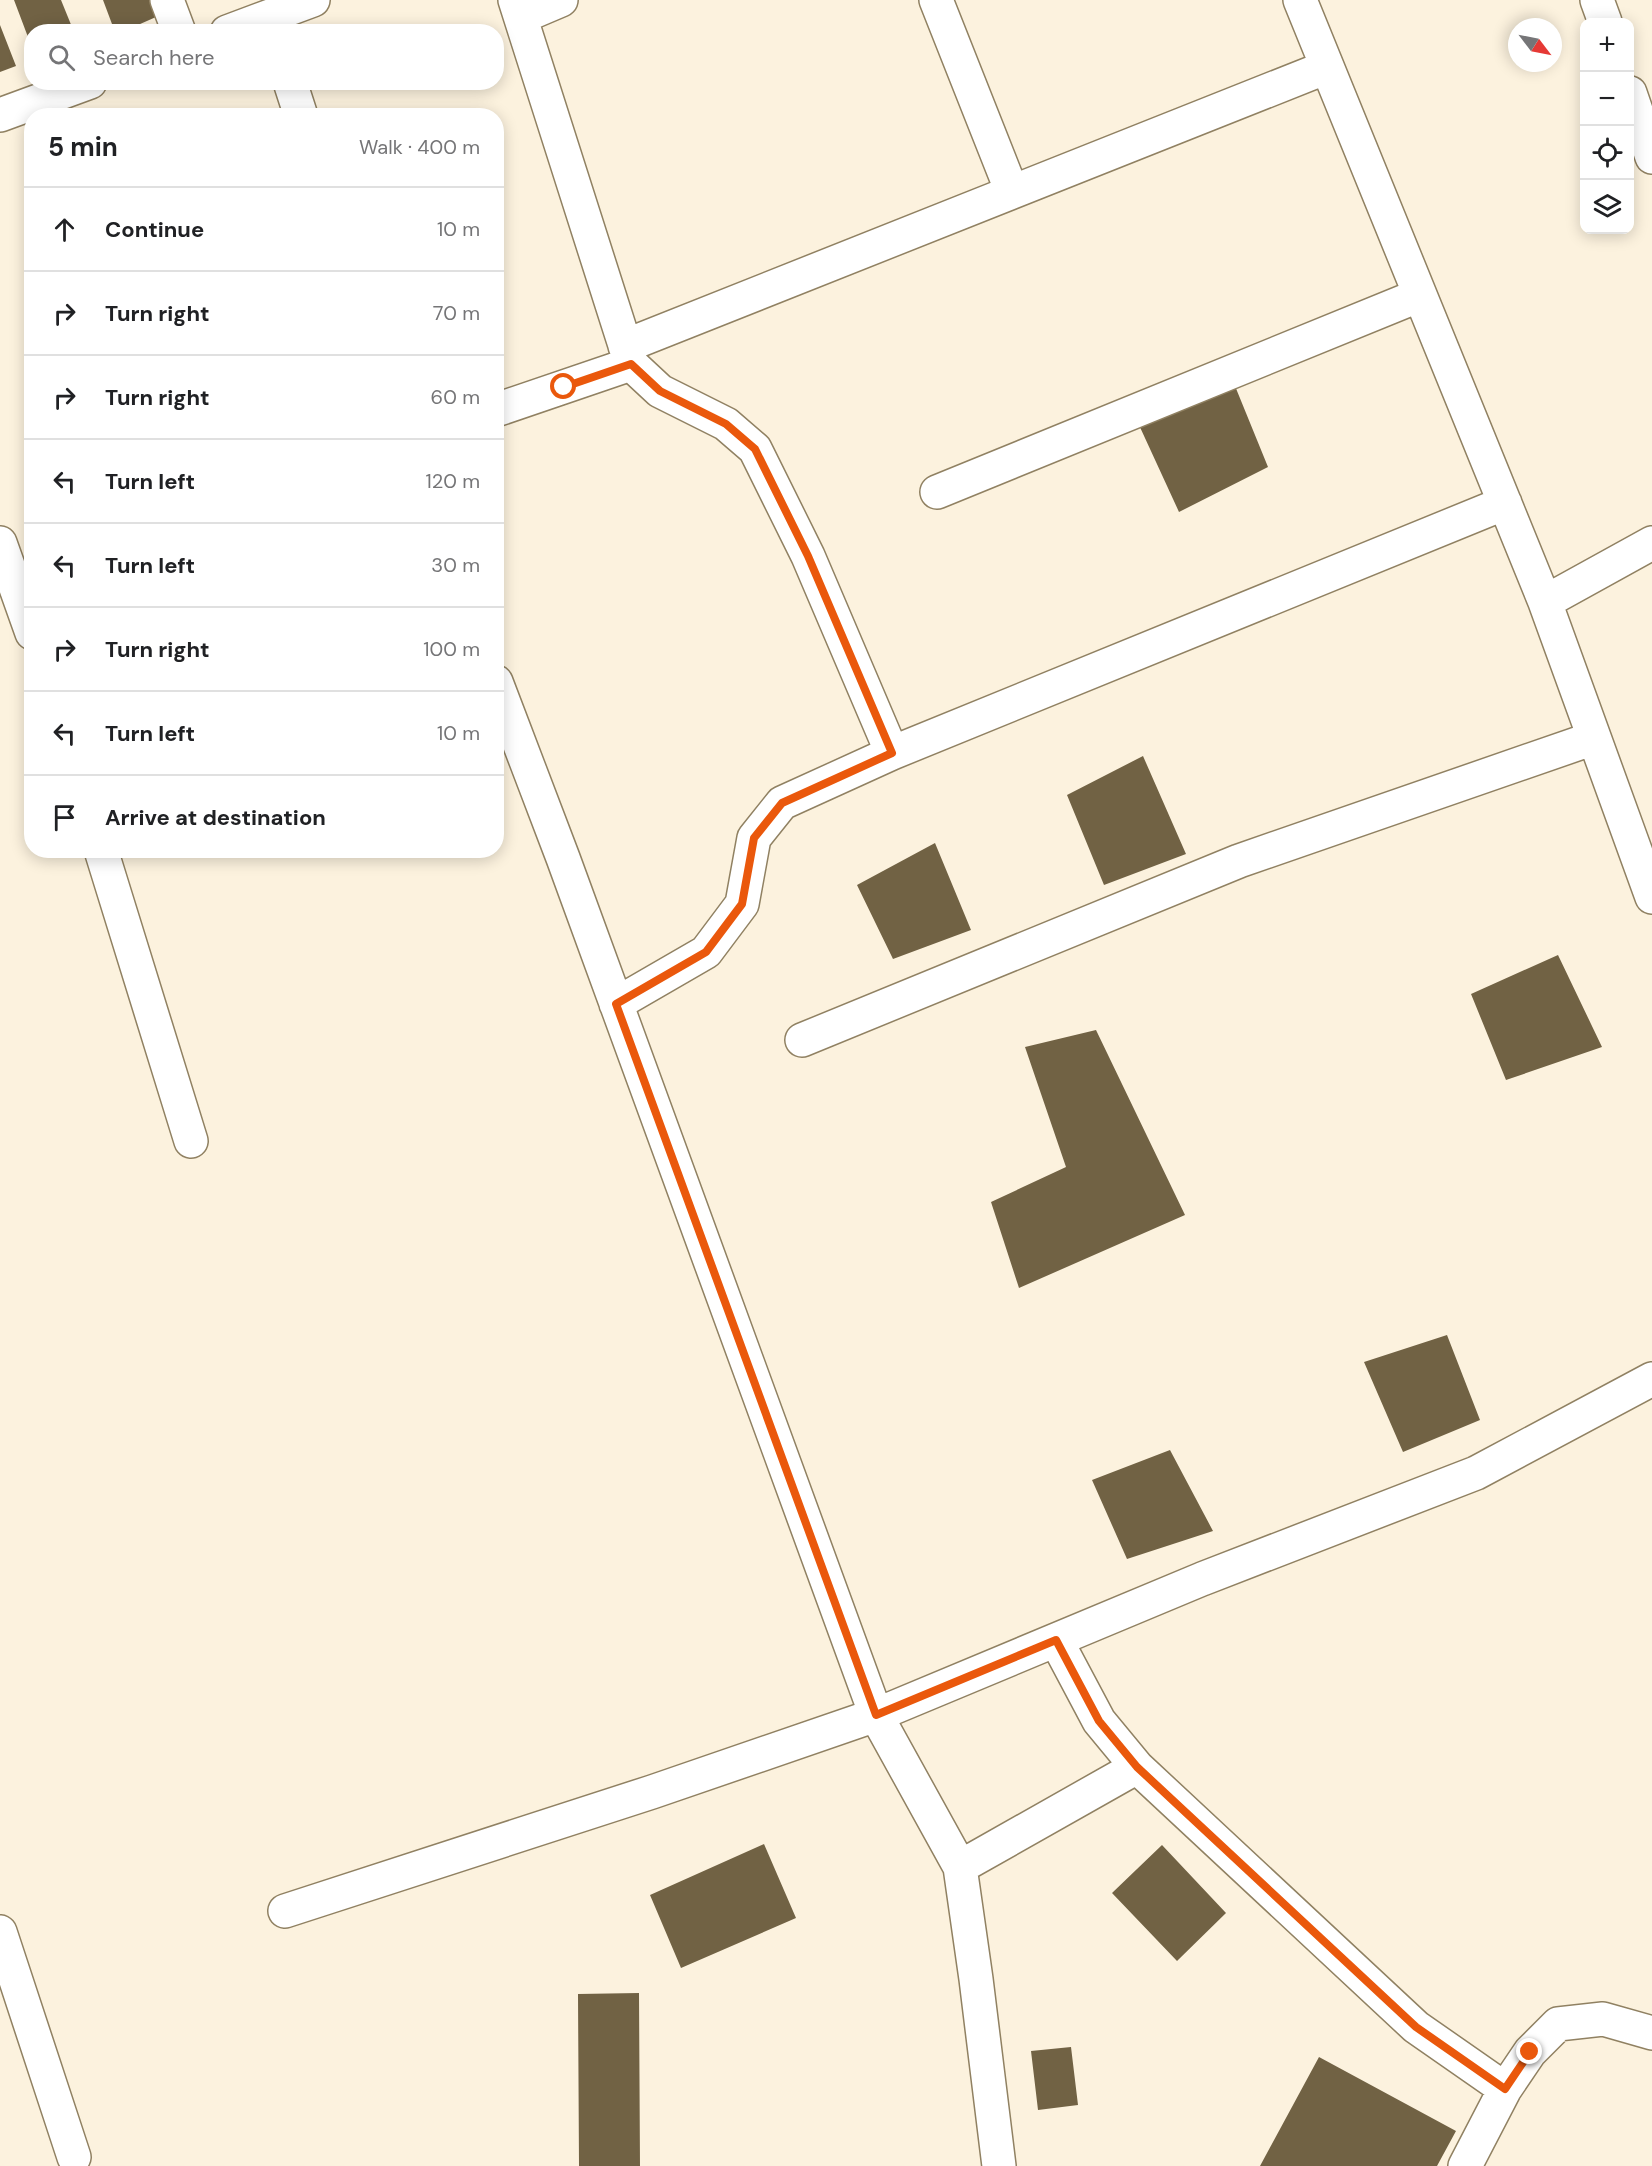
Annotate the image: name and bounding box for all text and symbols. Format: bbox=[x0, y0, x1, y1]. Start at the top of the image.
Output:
north arrow bbox=[1508, 18, 1562, 72]
map controls bbox=[1580, 18, 1634, 234]
button: + bbox=[1580, 18, 1634, 72]
search box bbox=[24, 24, 504, 90]
icon: search bbox=[45, 41, 78, 74]
text: Search here bbox=[93, 43, 214, 72]
button: − bbox=[1580, 72, 1634, 126]
button: locate bbox=[1580, 126, 1634, 180]
text: 5 min bbox=[48, 130, 118, 164]
text: Walk · 400 m bbox=[359, 134, 480, 160]
button: layers bbox=[1580, 180, 1634, 234]
icon: ahead bbox=[48, 213, 81, 246]
text: Continue bbox=[105, 215, 204, 244]
text: 10 m bbox=[437, 216, 480, 242]
icon: right bbox=[48, 297, 81, 330]
text: Turn right bbox=[105, 299, 210, 328]
text: 70 m bbox=[433, 300, 480, 326]
route start bbox=[550, 373, 576, 399]
icon: right bbox=[48, 381, 81, 414]
text: Turn right bbox=[105, 383, 210, 412]
text: 60 m bbox=[431, 384, 480, 410]
icon: left bbox=[48, 465, 81, 498]
text: Turn left bbox=[105, 467, 195, 496]
text: 120 m bbox=[426, 468, 480, 494]
icon: left bbox=[48, 549, 81, 582]
text: Turn left bbox=[105, 551, 195, 580]
text: 30 m bbox=[431, 552, 480, 578]
icon: right bbox=[48, 633, 81, 666]
text: Turn right bbox=[105, 635, 210, 664]
text: 100 m bbox=[423, 636, 480, 662]
icon: left bbox=[48, 717, 81, 750]
text: Turn left bbox=[105, 719, 195, 748]
text: 10 m bbox=[437, 720, 480, 746]
icon: arrive bbox=[48, 801, 81, 834]
text: Arrive at destination bbox=[105, 803, 326, 832]
route end bbox=[1516, 2038, 1542, 2064]

